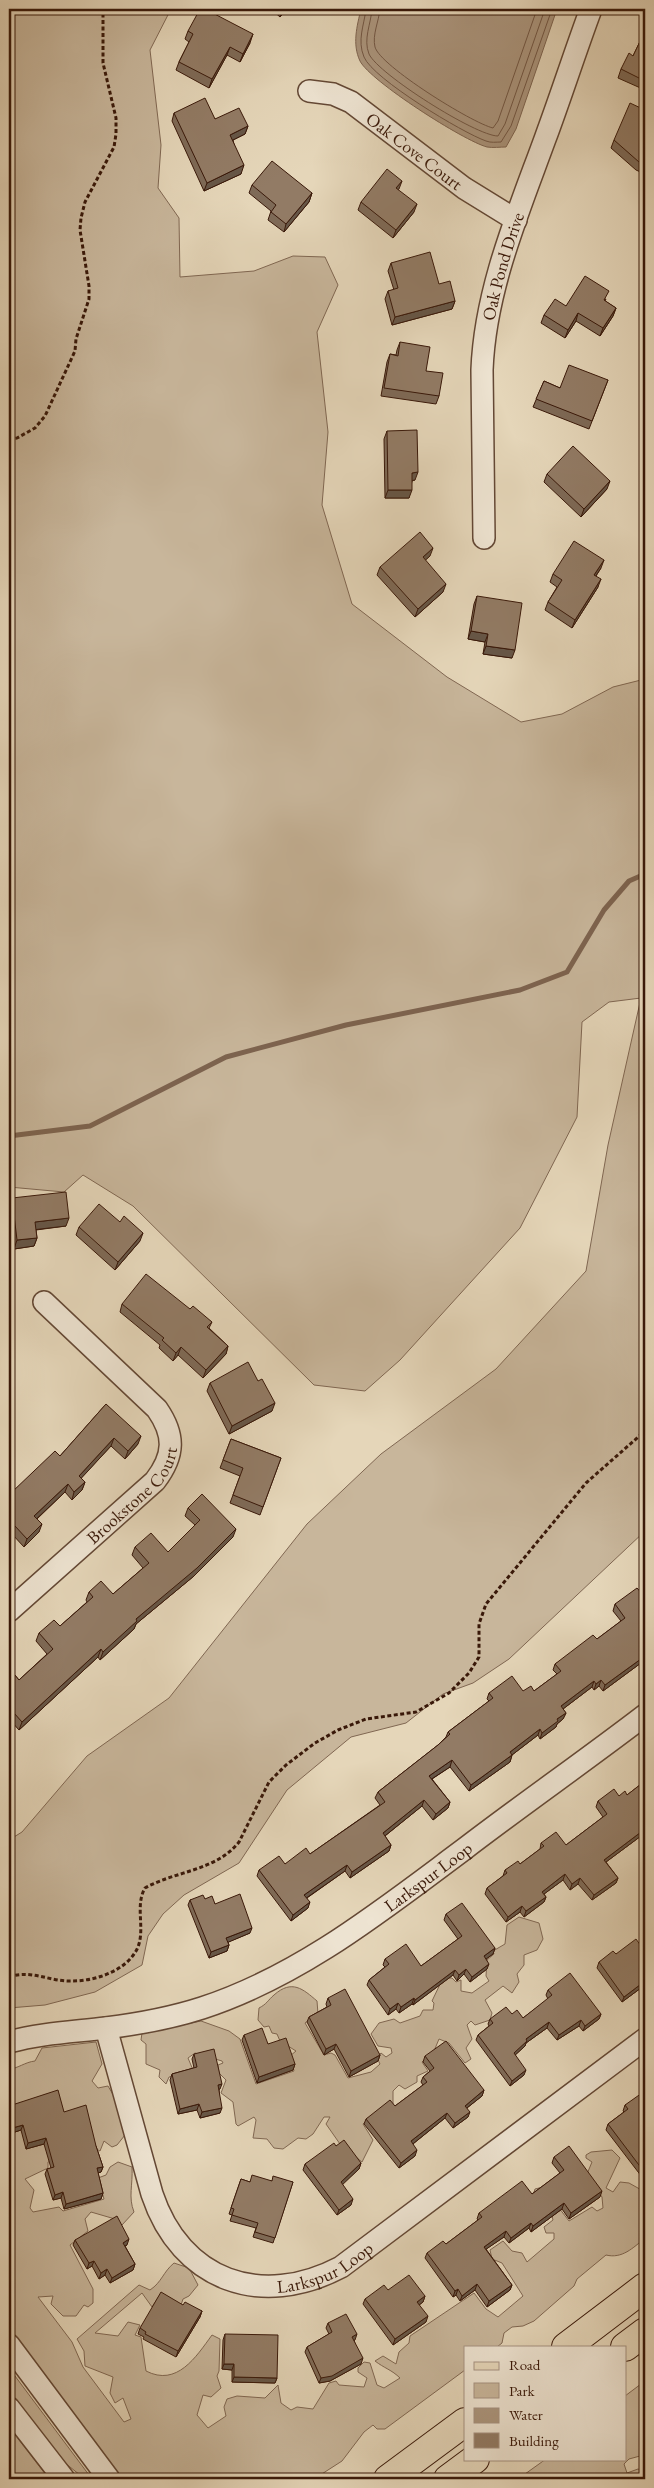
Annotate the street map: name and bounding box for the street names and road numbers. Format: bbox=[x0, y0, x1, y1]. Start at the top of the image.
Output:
street label: Oak Cove Court bbox=[362, 106, 468, 195]
street label: Oak Pond Drive bbox=[476, 209, 529, 322]
street label: Brookstone Court bbox=[81, 1445, 182, 1548]
street label: Larkspur Loop bbox=[379, 1836, 477, 1916]
street label: Larkspur Loop bbox=[276, 2236, 377, 2297]

